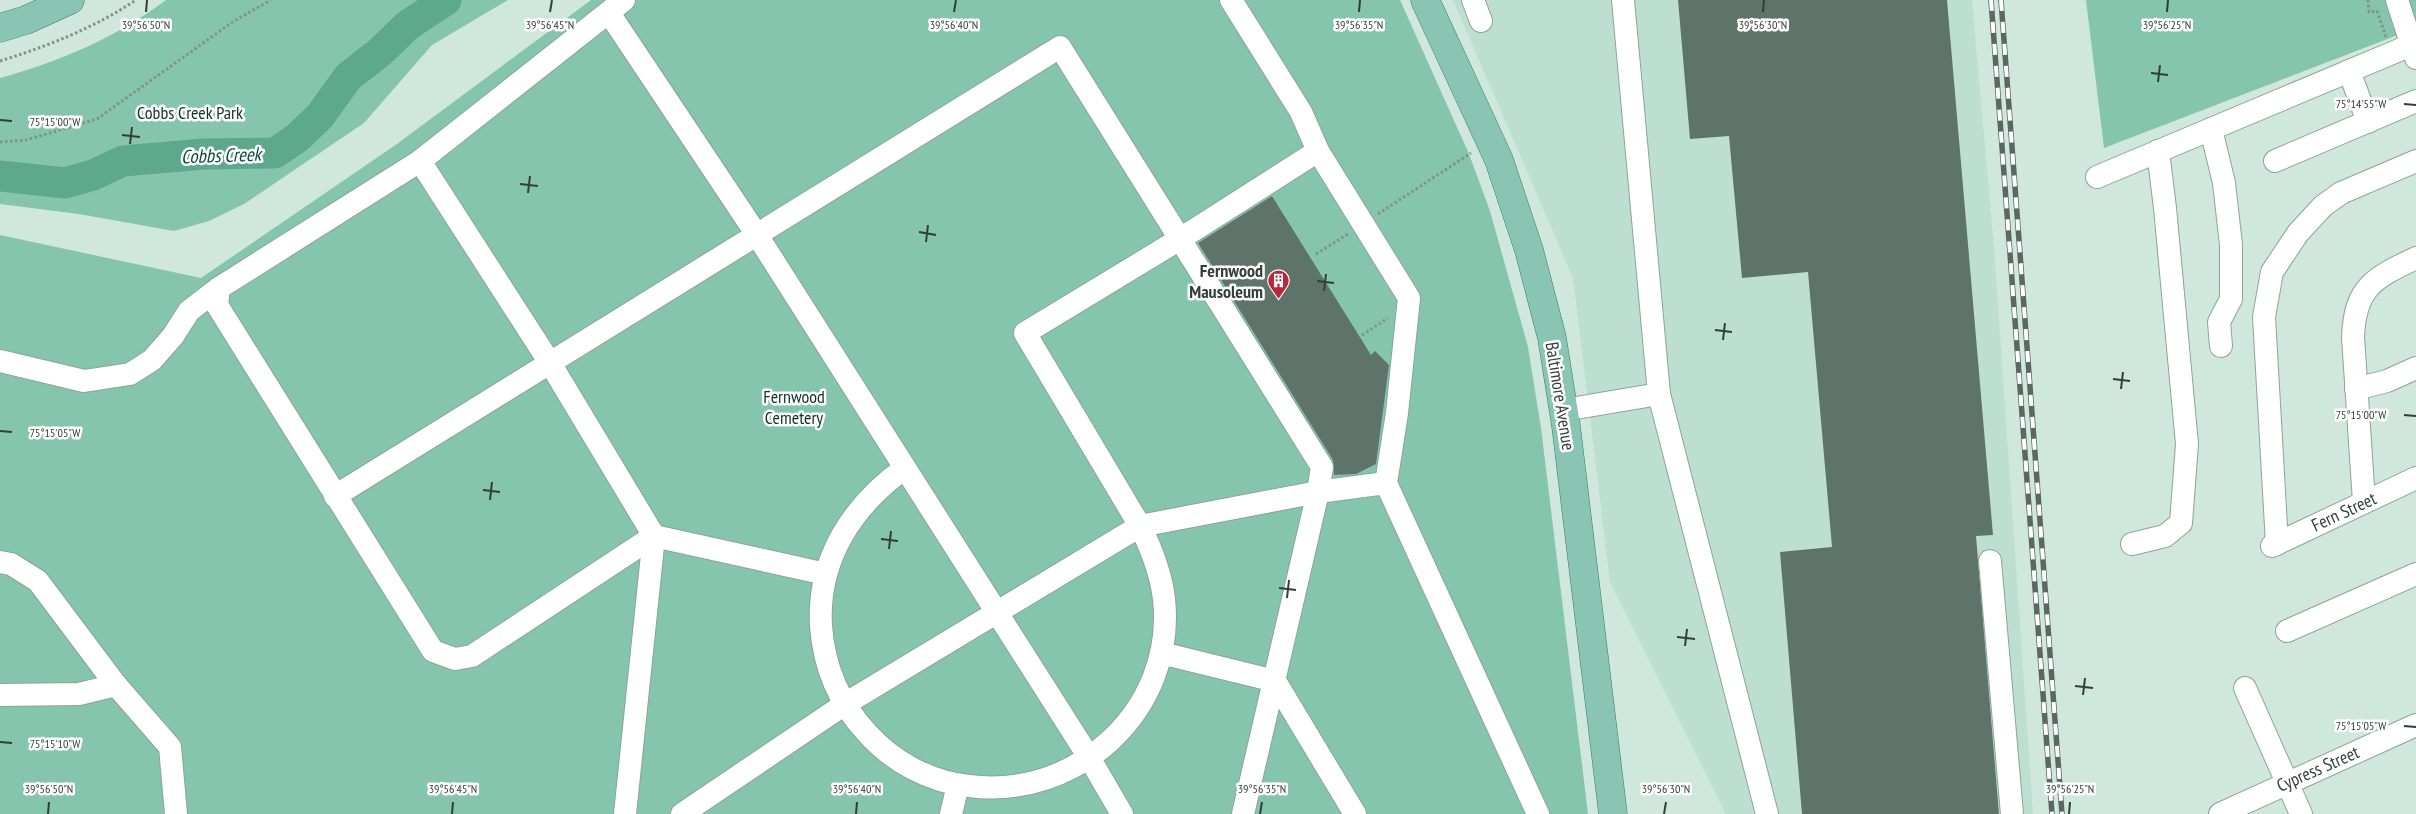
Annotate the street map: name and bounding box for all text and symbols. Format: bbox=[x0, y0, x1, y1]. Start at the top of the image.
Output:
text: 39°56'50"N bbox=[122, 17, 170, 32]
text: 39°56'45"N bbox=[526, 17, 574, 32]
text: 39°56'40"N bbox=[930, 17, 978, 32]
text: 39°56'35"N bbox=[1335, 17, 1383, 32]
text: 39°56'30"N bbox=[1739, 17, 1787, 32]
text: 39°56'25"N bbox=[2143, 17, 2191, 32]
text: 75°14'55"W bbox=[2336, 96, 2386, 111]
park label: Cobbs Creek Park bbox=[137, 101, 243, 124]
text: 75°15'00"W bbox=[30, 114, 80, 129]
water label: Cobbs Creek bbox=[181, 142, 264, 168]
place label: Fernwood Mausoleum bbox=[1189, 259, 1263, 303]
building icon: Fernwood Mausoleum bbox=[1267, 269, 1291, 300]
street label: Baltimore Avenue bbox=[1541, 340, 1580, 452]
park label: Fernwood Cemetery bbox=[763, 385, 825, 429]
text: 75°15'00"W bbox=[2336, 407, 2386, 422]
text: 75°15'05"W bbox=[30, 425, 80, 440]
street label: Fern Street bbox=[2308, 487, 2380, 537]
text: 75°15'05"W bbox=[2336, 718, 2386, 733]
text: 75°15'10"W bbox=[30, 736, 80, 751]
street label: Cypress Street bbox=[2273, 740, 2363, 797]
text: 39°56'50"N bbox=[25, 781, 73, 796]
text: 39°56'45"N bbox=[429, 781, 477, 796]
text: 39°56'40"N bbox=[833, 781, 881, 796]
text: 39°56'35"N bbox=[1238, 781, 1286, 796]
text: 39°56'30"N bbox=[1642, 781, 1690, 796]
text: 39°56'25"N bbox=[2046, 781, 2094, 796]

